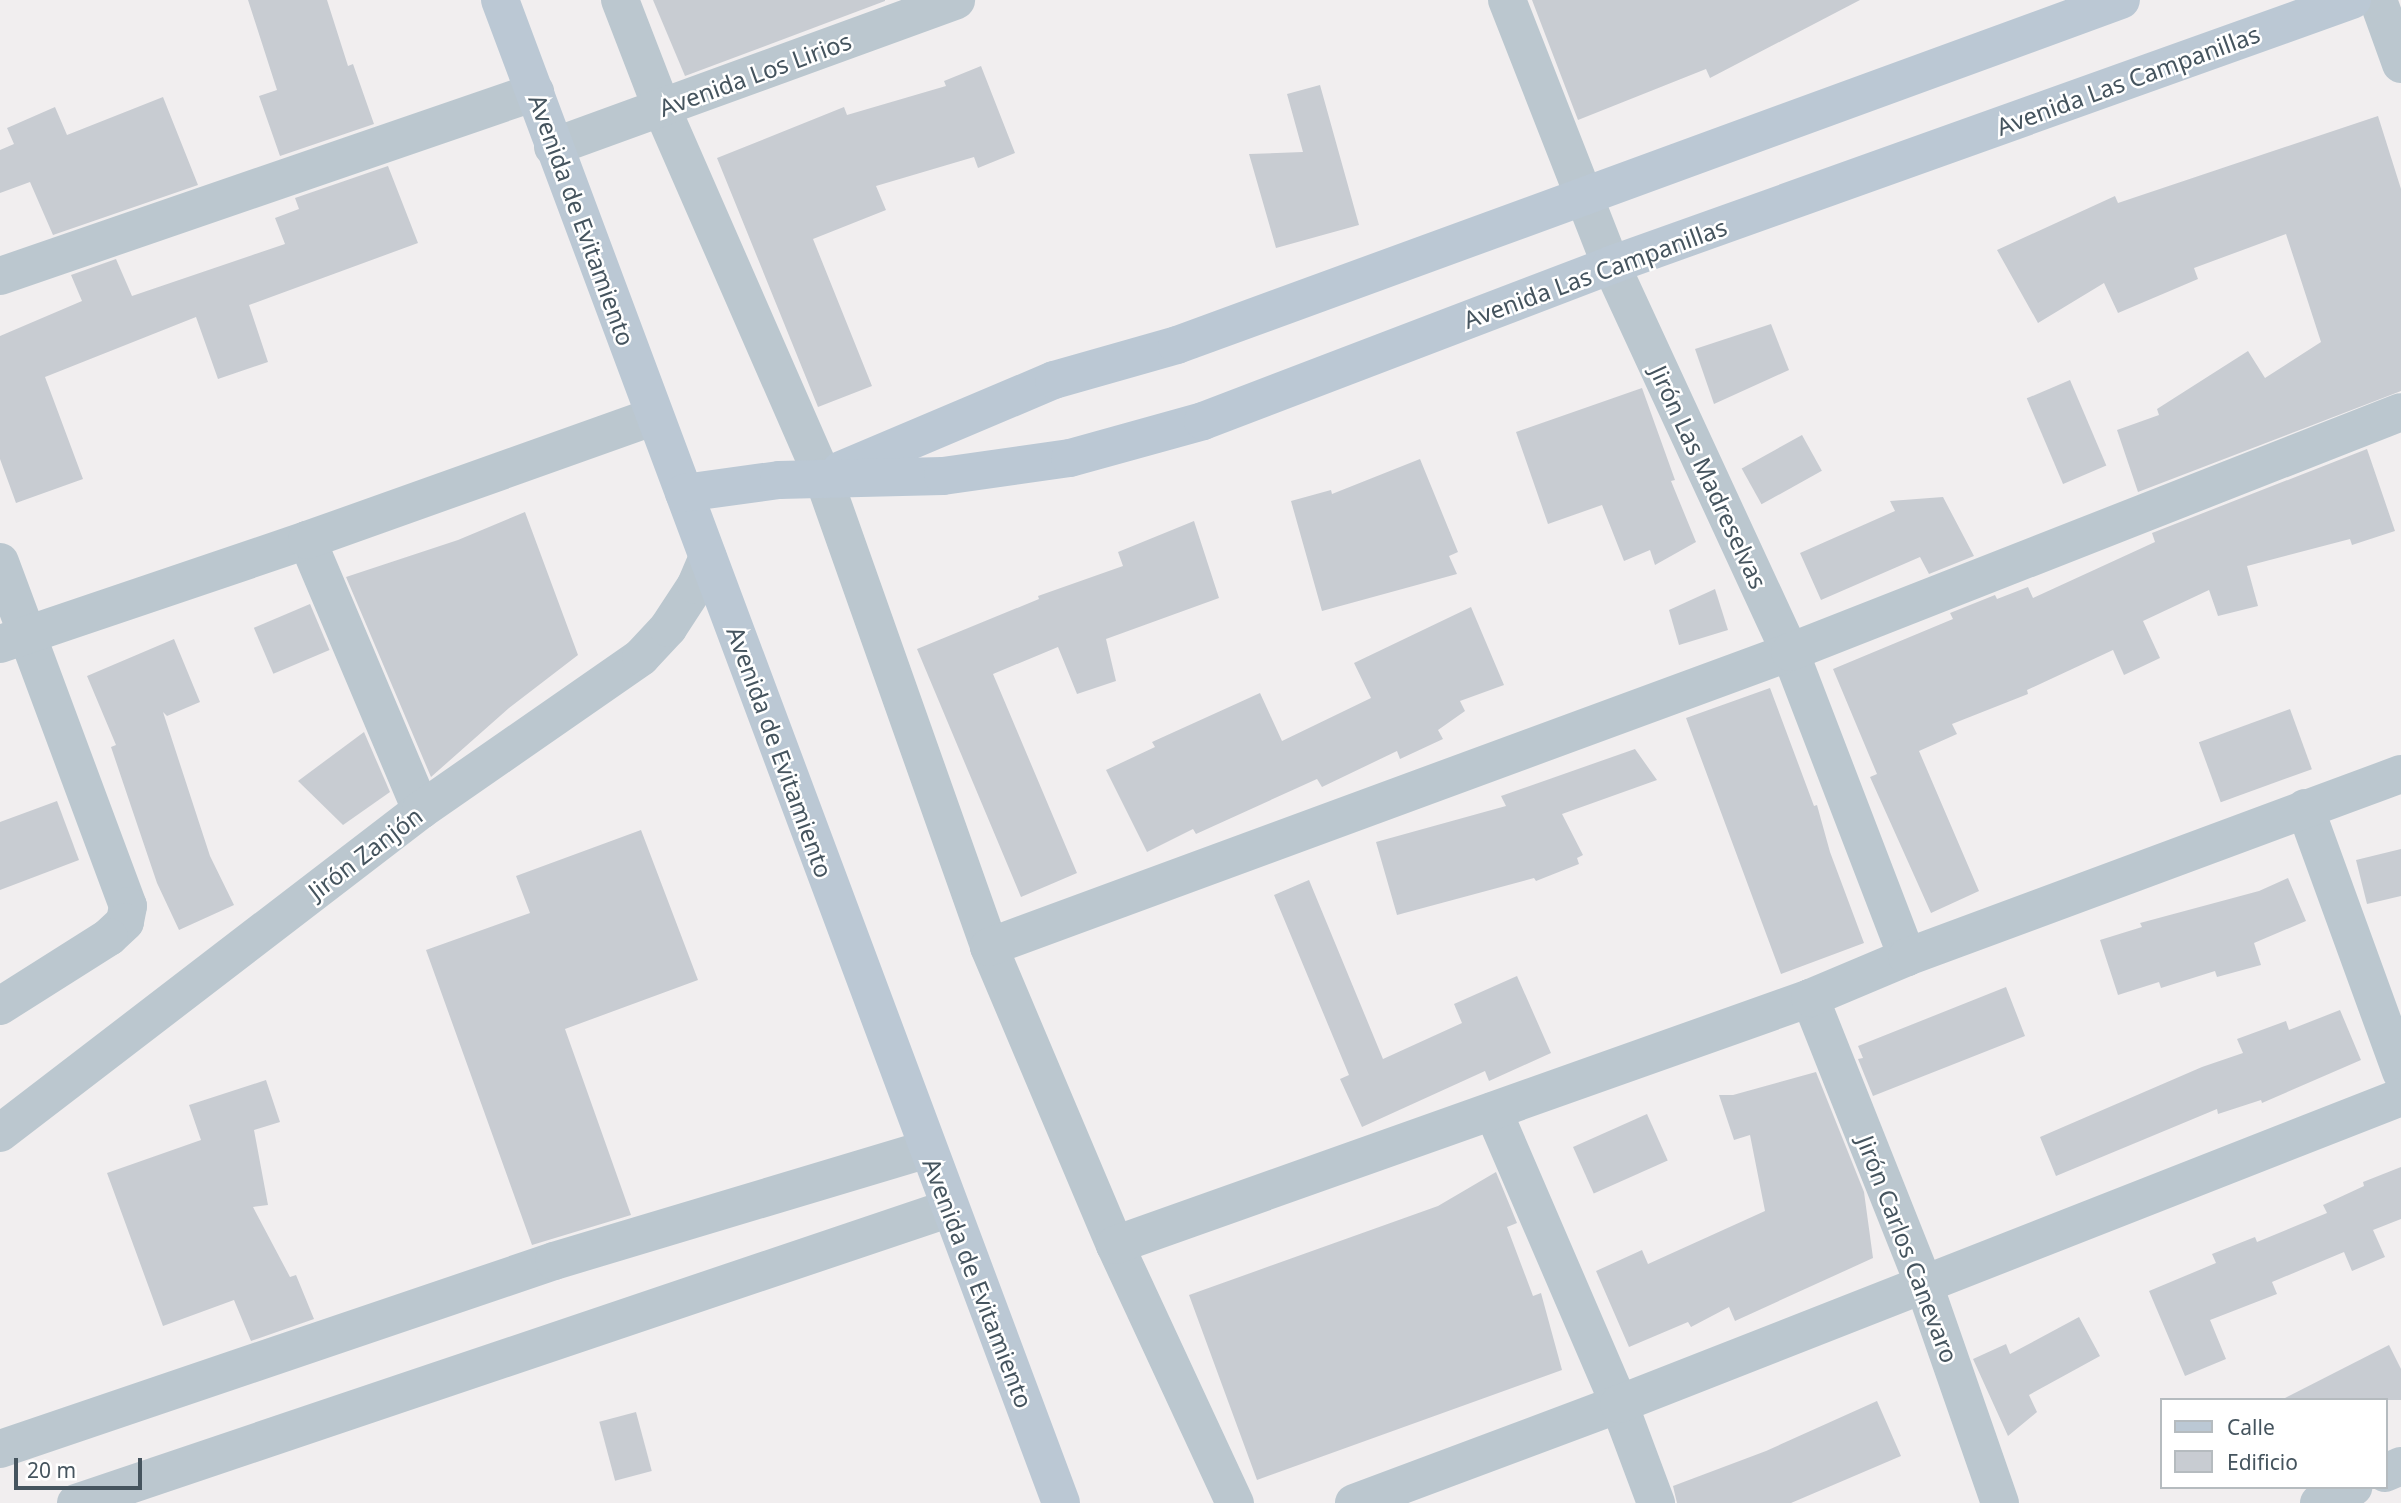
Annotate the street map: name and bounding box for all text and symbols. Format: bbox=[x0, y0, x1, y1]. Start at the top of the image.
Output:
street label: Avenida Las Campanillas bbox=[1992, 19, 2264, 141]
street label: Avenida Los Lirios bbox=[655, 26, 855, 122]
street label: Avenida de Evitamiento bbox=[523, 91, 641, 349]
street label: Avenida Las Campanillas bbox=[1459, 212, 1731, 334]
street label: Jirón Las Madreselvas bbox=[1645, 361, 1773, 593]
street label: Avenida de Evitamiento bbox=[721, 623, 839, 881]
street label: Jirón Zanjón bbox=[302, 801, 428, 905]
street label: Jirón Carlos Canevaro bbox=[1851, 1131, 1965, 1367]
street label: Avenida de Evitamiento bbox=[917, 1154, 1039, 1412]
legend bbox=[2160, 1398, 2387, 1489]
text: Calle bbox=[2227, 1413, 2275, 1441]
scale bar bbox=[18, 1444, 145, 1488]
text: Edificio bbox=[2227, 1448, 2298, 1476]
text: 20 m bbox=[27, 1456, 76, 1484]

